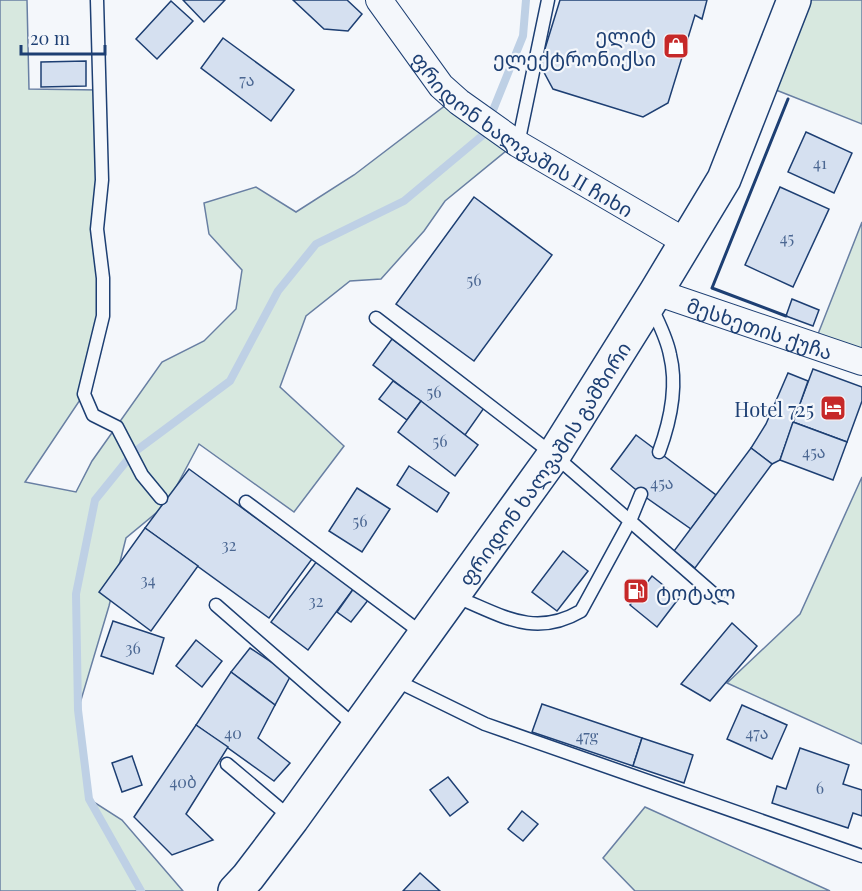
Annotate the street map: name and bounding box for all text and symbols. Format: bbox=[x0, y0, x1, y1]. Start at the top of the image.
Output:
scale bar bbox=[21, 18, 105, 56]
place label: ელიტ ელექტრონიქსი bbox=[493, 21, 656, 72]
text: 20 m bbox=[30, 26, 70, 50]
shop icon: ელიტ ელექტრონიქსი bbox=[661, 31, 691, 61]
street label: ფრიდონ ხალვაშის II ჩიხი bbox=[406, 45, 639, 222]
house number: 7ა bbox=[239, 69, 255, 90]
house number: 41 bbox=[813, 152, 827, 173]
house number: 45 bbox=[780, 227, 794, 248]
house number: 56 bbox=[467, 269, 481, 290]
street label: მესხეთის ქუჩა bbox=[684, 290, 836, 365]
street label: ფრიდონ ხალვაშის გამზირი bbox=[451, 336, 636, 590]
house number: 56 bbox=[427, 381, 441, 402]
hotel icon: Hotel 725 bbox=[818, 393, 848, 423]
place label: Hotel 725 bbox=[734, 395, 814, 422]
house number: 56 bbox=[433, 430, 447, 451]
house number: 45ა bbox=[802, 441, 826, 462]
house number: 45ა bbox=[650, 472, 674, 493]
house number: 56 bbox=[353, 510, 367, 531]
house number: 32 bbox=[222, 534, 236, 555]
house number: 34 bbox=[140, 569, 156, 590]
fuel station icon: ტოტალ bbox=[621, 576, 651, 606]
place label: ტოტალ bbox=[656, 578, 736, 606]
house number: 32 bbox=[309, 590, 323, 611]
house number: 36 bbox=[125, 637, 141, 658]
house number: 40 bbox=[224, 722, 242, 743]
house number: 47ა bbox=[746, 722, 768, 743]
house number: 47g bbox=[576, 725, 599, 746]
house number: 40ბ bbox=[169, 771, 197, 792]
house number: 6 bbox=[816, 777, 824, 798]

